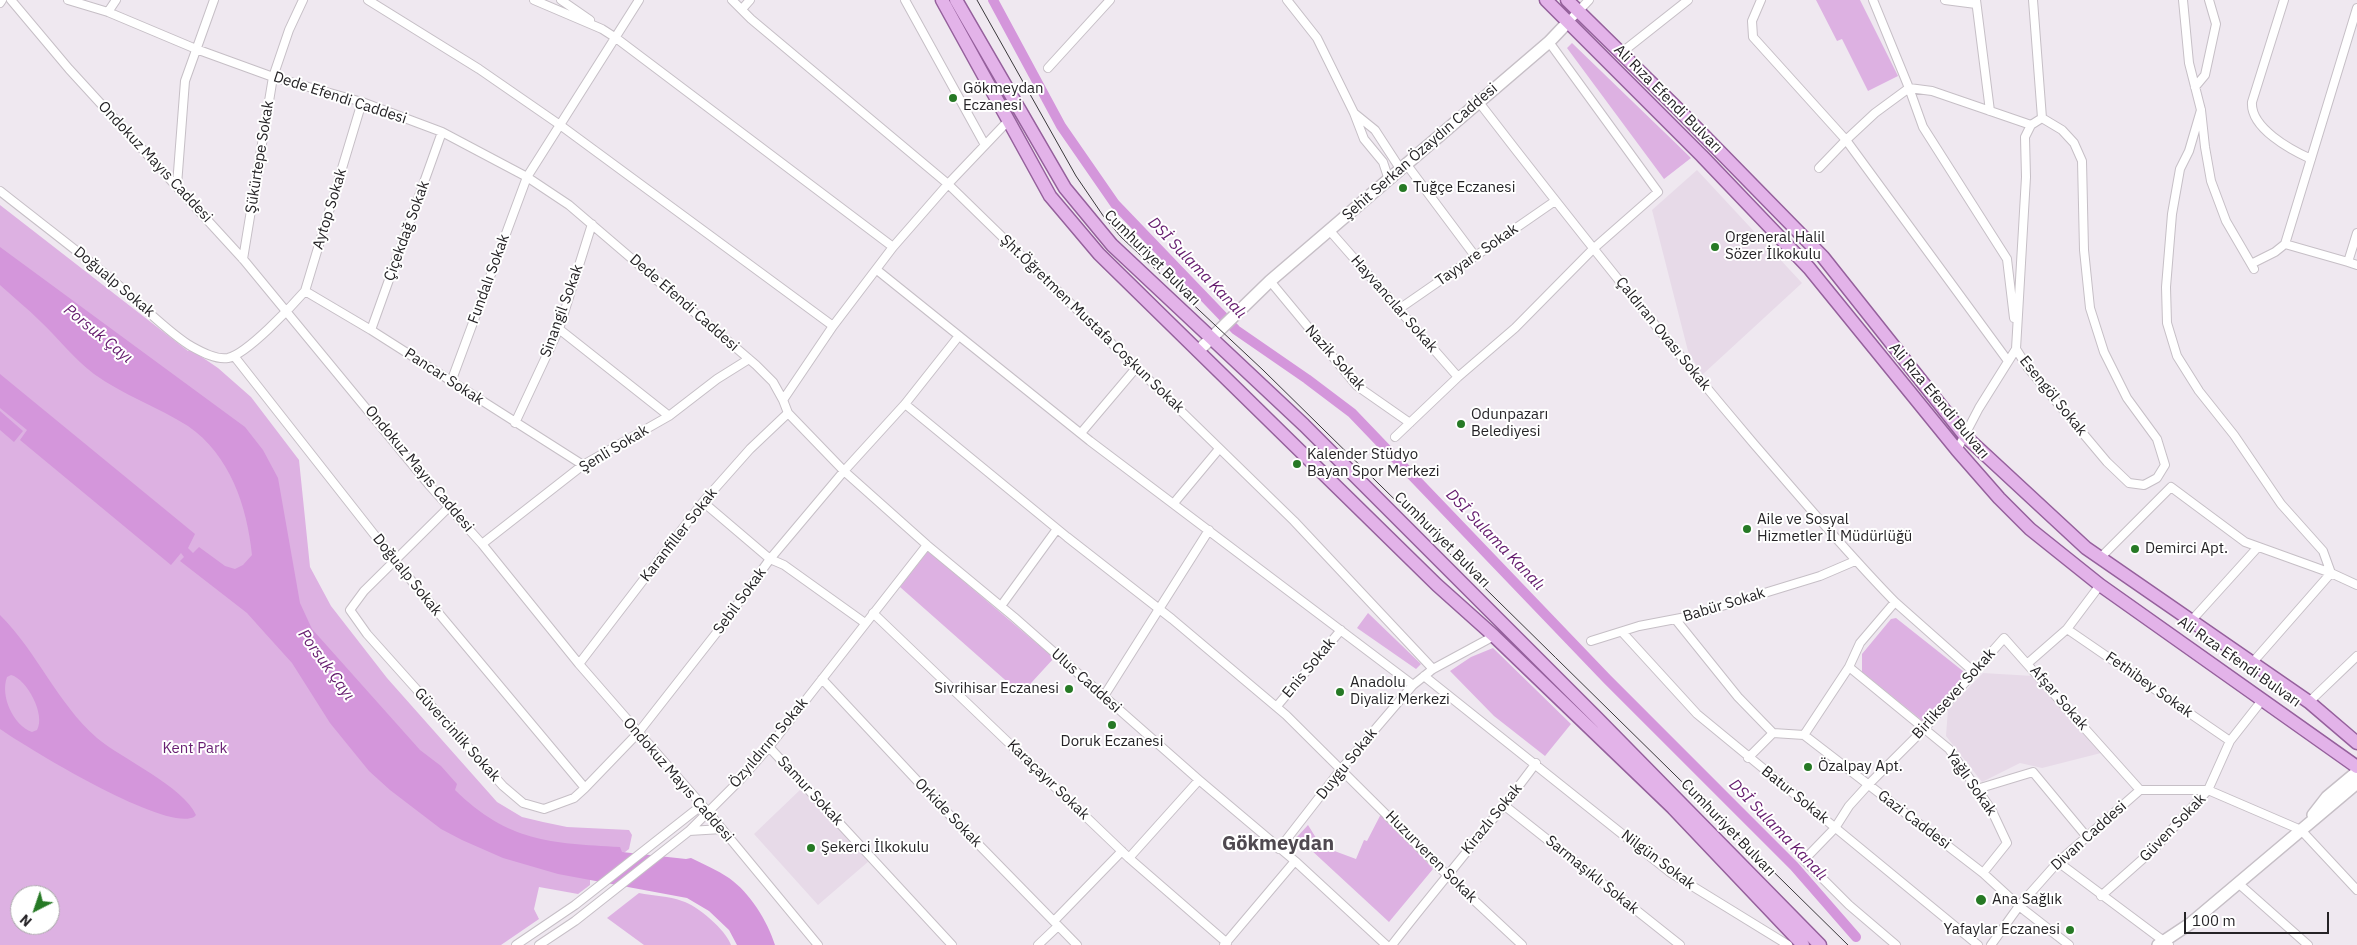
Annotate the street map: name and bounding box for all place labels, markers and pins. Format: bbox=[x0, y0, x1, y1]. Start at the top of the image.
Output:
place label: Gökmeydan Eczanesi bbox=[963, 80, 1044, 115]
marker: Gökmeydan Eczanesi bbox=[947, 92, 959, 104]
place label: Tuğçe Eczanesi bbox=[1413, 179, 1515, 197]
marker: Tuğçe Eczanesi bbox=[1397, 182, 1409, 194]
place label: Orgeneral Halil Sözer İlkokulu bbox=[1725, 229, 1825, 264]
marker: Orgeneral Halil Sözer İlkokulu bbox=[1709, 241, 1721, 253]
place label: Odunpazarı Belediyesi bbox=[1471, 406, 1548, 441]
marker: Odunpazarı Belediyesi bbox=[1455, 418, 1467, 430]
place label: Kalender Stüdyo Bayan Spor Merkezi bbox=[1307, 446, 1439, 481]
marker: Kalender Stüdyo Bayan Spor Merkezi bbox=[1291, 458, 1303, 470]
place label: Aile ve Sosyal Hizmetler İl Müdürlüğü bbox=[1757, 511, 1912, 546]
marker: Aile ve Sosyal Hizmetler İl Müdürlüğü bbox=[1741, 523, 1753, 535]
place label: Demirci Apt. bbox=[2145, 540, 2228, 558]
marker: Demirci Apt. bbox=[2129, 543, 2141, 555]
place label: Anadolu Diyaliz Merkezi bbox=[1350, 674, 1450, 709]
place label: Sivrihisar Eczanesi bbox=[934, 680, 1059, 698]
marker: Sivrihisar Eczanesi bbox=[1063, 683, 1075, 695]
marker: Anadolu Diyaliz Merkezi bbox=[1334, 686, 1346, 698]
marker: Doruk Eczanesi bbox=[1106, 719, 1118, 731]
place label: Doruk Eczanesi bbox=[1061, 733, 1163, 751]
place label: Özalpay Apt. bbox=[1818, 758, 1903, 776]
marker: Özalpay Apt. bbox=[1802, 761, 1814, 773]
place label: Şekerci İlkokulu bbox=[821, 839, 929, 857]
marker: Şekerci İlkokulu bbox=[805, 842, 817, 854]
place label: Ana Sağlık bbox=[1992, 891, 2062, 909]
marker: Ana Sağlık bbox=[1974, 893, 1988, 907]
place label: Yafaylar Eczanesi bbox=[1944, 921, 2060, 939]
marker: Yafaylar Eczanesi bbox=[2064, 924, 2076, 936]

